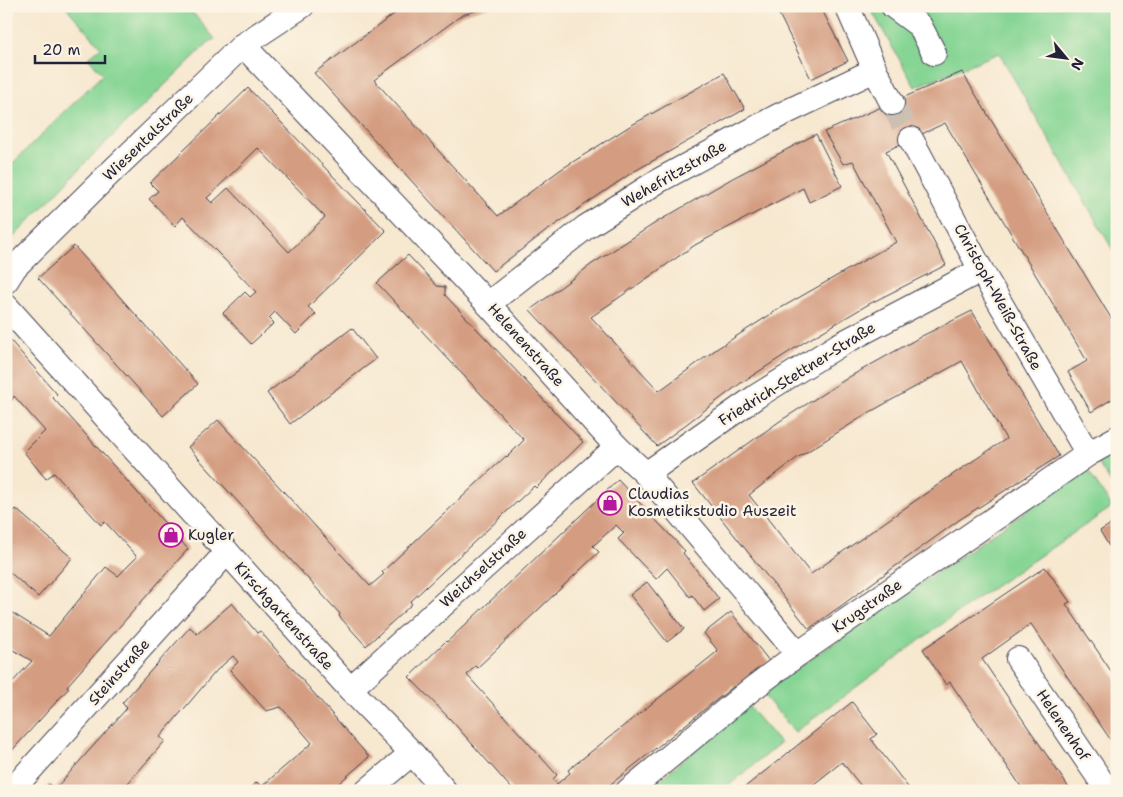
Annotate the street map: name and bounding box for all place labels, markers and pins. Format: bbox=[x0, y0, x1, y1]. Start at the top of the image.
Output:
place label: Claudias Kosmetikstudio Auszeit bbox=[628, 484, 797, 521]
shop icon: Claudias Kosmetikstudio Auszeit bbox=[597, 490, 623, 516]
shop icon: Kugler bbox=[158, 522, 184, 548]
place label: Kugler bbox=[188, 525, 234, 545]

